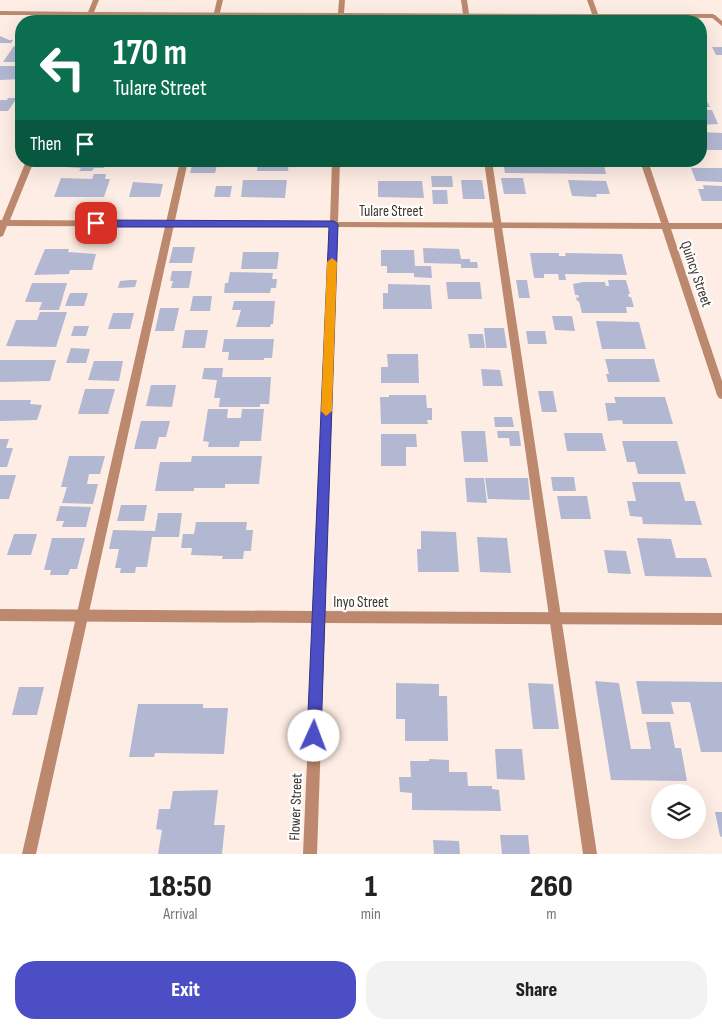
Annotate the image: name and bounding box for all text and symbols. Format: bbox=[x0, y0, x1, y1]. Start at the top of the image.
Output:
text: 170 m bbox=[113, 32, 187, 75]
icon: left bbox=[30, 35, 95, 100]
text: Tulare Street bbox=[113, 75, 207, 102]
icon: arrive bbox=[71, 130, 99, 158]
text: Then bbox=[30, 133, 61, 156]
pin bbox=[75, 202, 117, 244]
street label: Tulare Street bbox=[359, 202, 423, 221]
icon: arrive bbox=[82, 209, 110, 237]
street label: Quincy Street bbox=[676, 238, 716, 310]
street label: Inyo Street bbox=[333, 593, 389, 612]
position arrow bbox=[287, 709, 339, 761]
street label: Flower Street bbox=[285, 773, 307, 841]
map controls bbox=[651, 784, 706, 839]
button: layers bbox=[651, 784, 706, 839]
text: 18:50 bbox=[149, 869, 212, 905]
text: 1 bbox=[365, 869, 377, 905]
text: 260 bbox=[530, 869, 573, 905]
text: Arrival bbox=[163, 905, 198, 924]
text: min bbox=[361, 905, 381, 924]
text: m bbox=[546, 905, 557, 924]
button: Exit bbox=[15, 961, 356, 1019]
button: Share bbox=[366, 961, 707, 1019]

